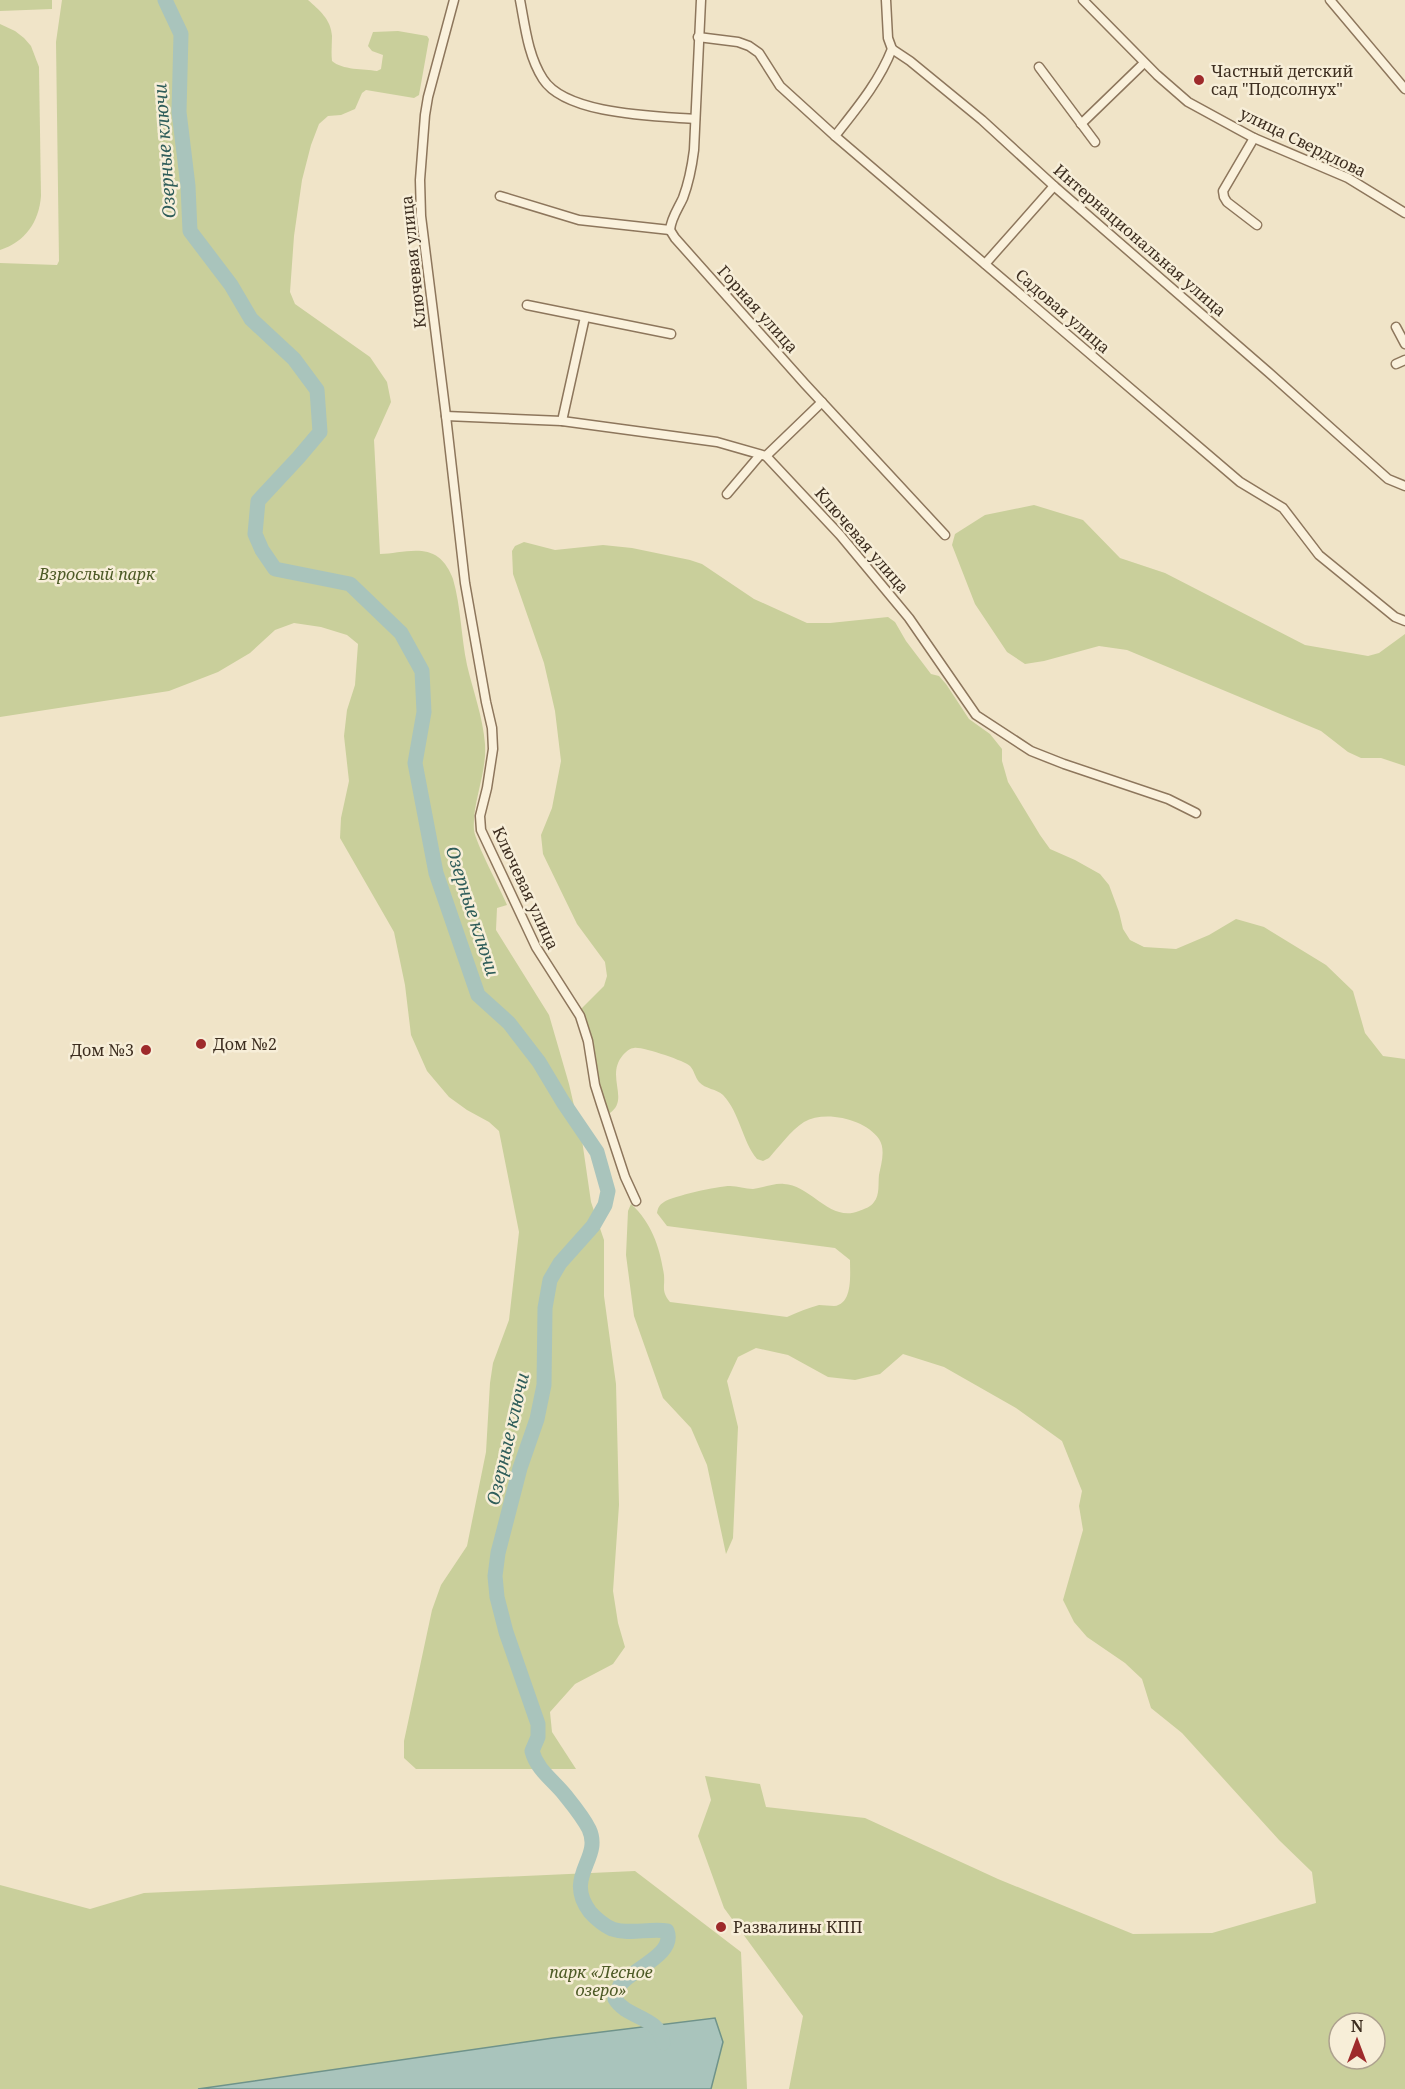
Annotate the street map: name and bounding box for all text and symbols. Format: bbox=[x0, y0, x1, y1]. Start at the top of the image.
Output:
place label: Частный детский сад "Подсолнух" bbox=[1211, 60, 1353, 100]
marker: Частный детский сад "Подсолнух" bbox=[1192, 73, 1206, 87]
water label: Озерные ключи bbox=[147, 83, 181, 219]
street label: улица Свердлова bbox=[1236, 102, 1370, 182]
street label: Интернациональная улица bbox=[1049, 159, 1231, 321]
street label: Ключевая улица bbox=[395, 194, 431, 330]
street label: Горная улица bbox=[713, 260, 803, 358]
street label: Садовая улица bbox=[1011, 264, 1115, 358]
street label: Ключевая улица bbox=[810, 482, 914, 598]
park label: Взрослый парк bbox=[38, 563, 156, 585]
street label: Ключевая улица bbox=[488, 823, 564, 953]
water label: Озерные ключи bbox=[441, 843, 505, 979]
place label: Дом №2 bbox=[213, 1033, 277, 1055]
marker: Дом №2 bbox=[194, 1037, 208, 1051]
place label: Дом №3 bbox=[70, 1039, 134, 1061]
marker: Дом №3 bbox=[139, 1043, 153, 1057]
water label: Озерные ключи bbox=[480, 1370, 534, 1507]
place label: Развалины КПП bbox=[733, 1916, 863, 1938]
marker: Развалины КПП bbox=[714, 1920, 728, 1934]
park label: парк «Лесное озеро» bbox=[549, 1961, 653, 2001]
north arrow bbox=[1327, 2011, 1387, 2071]
text: N bbox=[1351, 2015, 1364, 2037]

